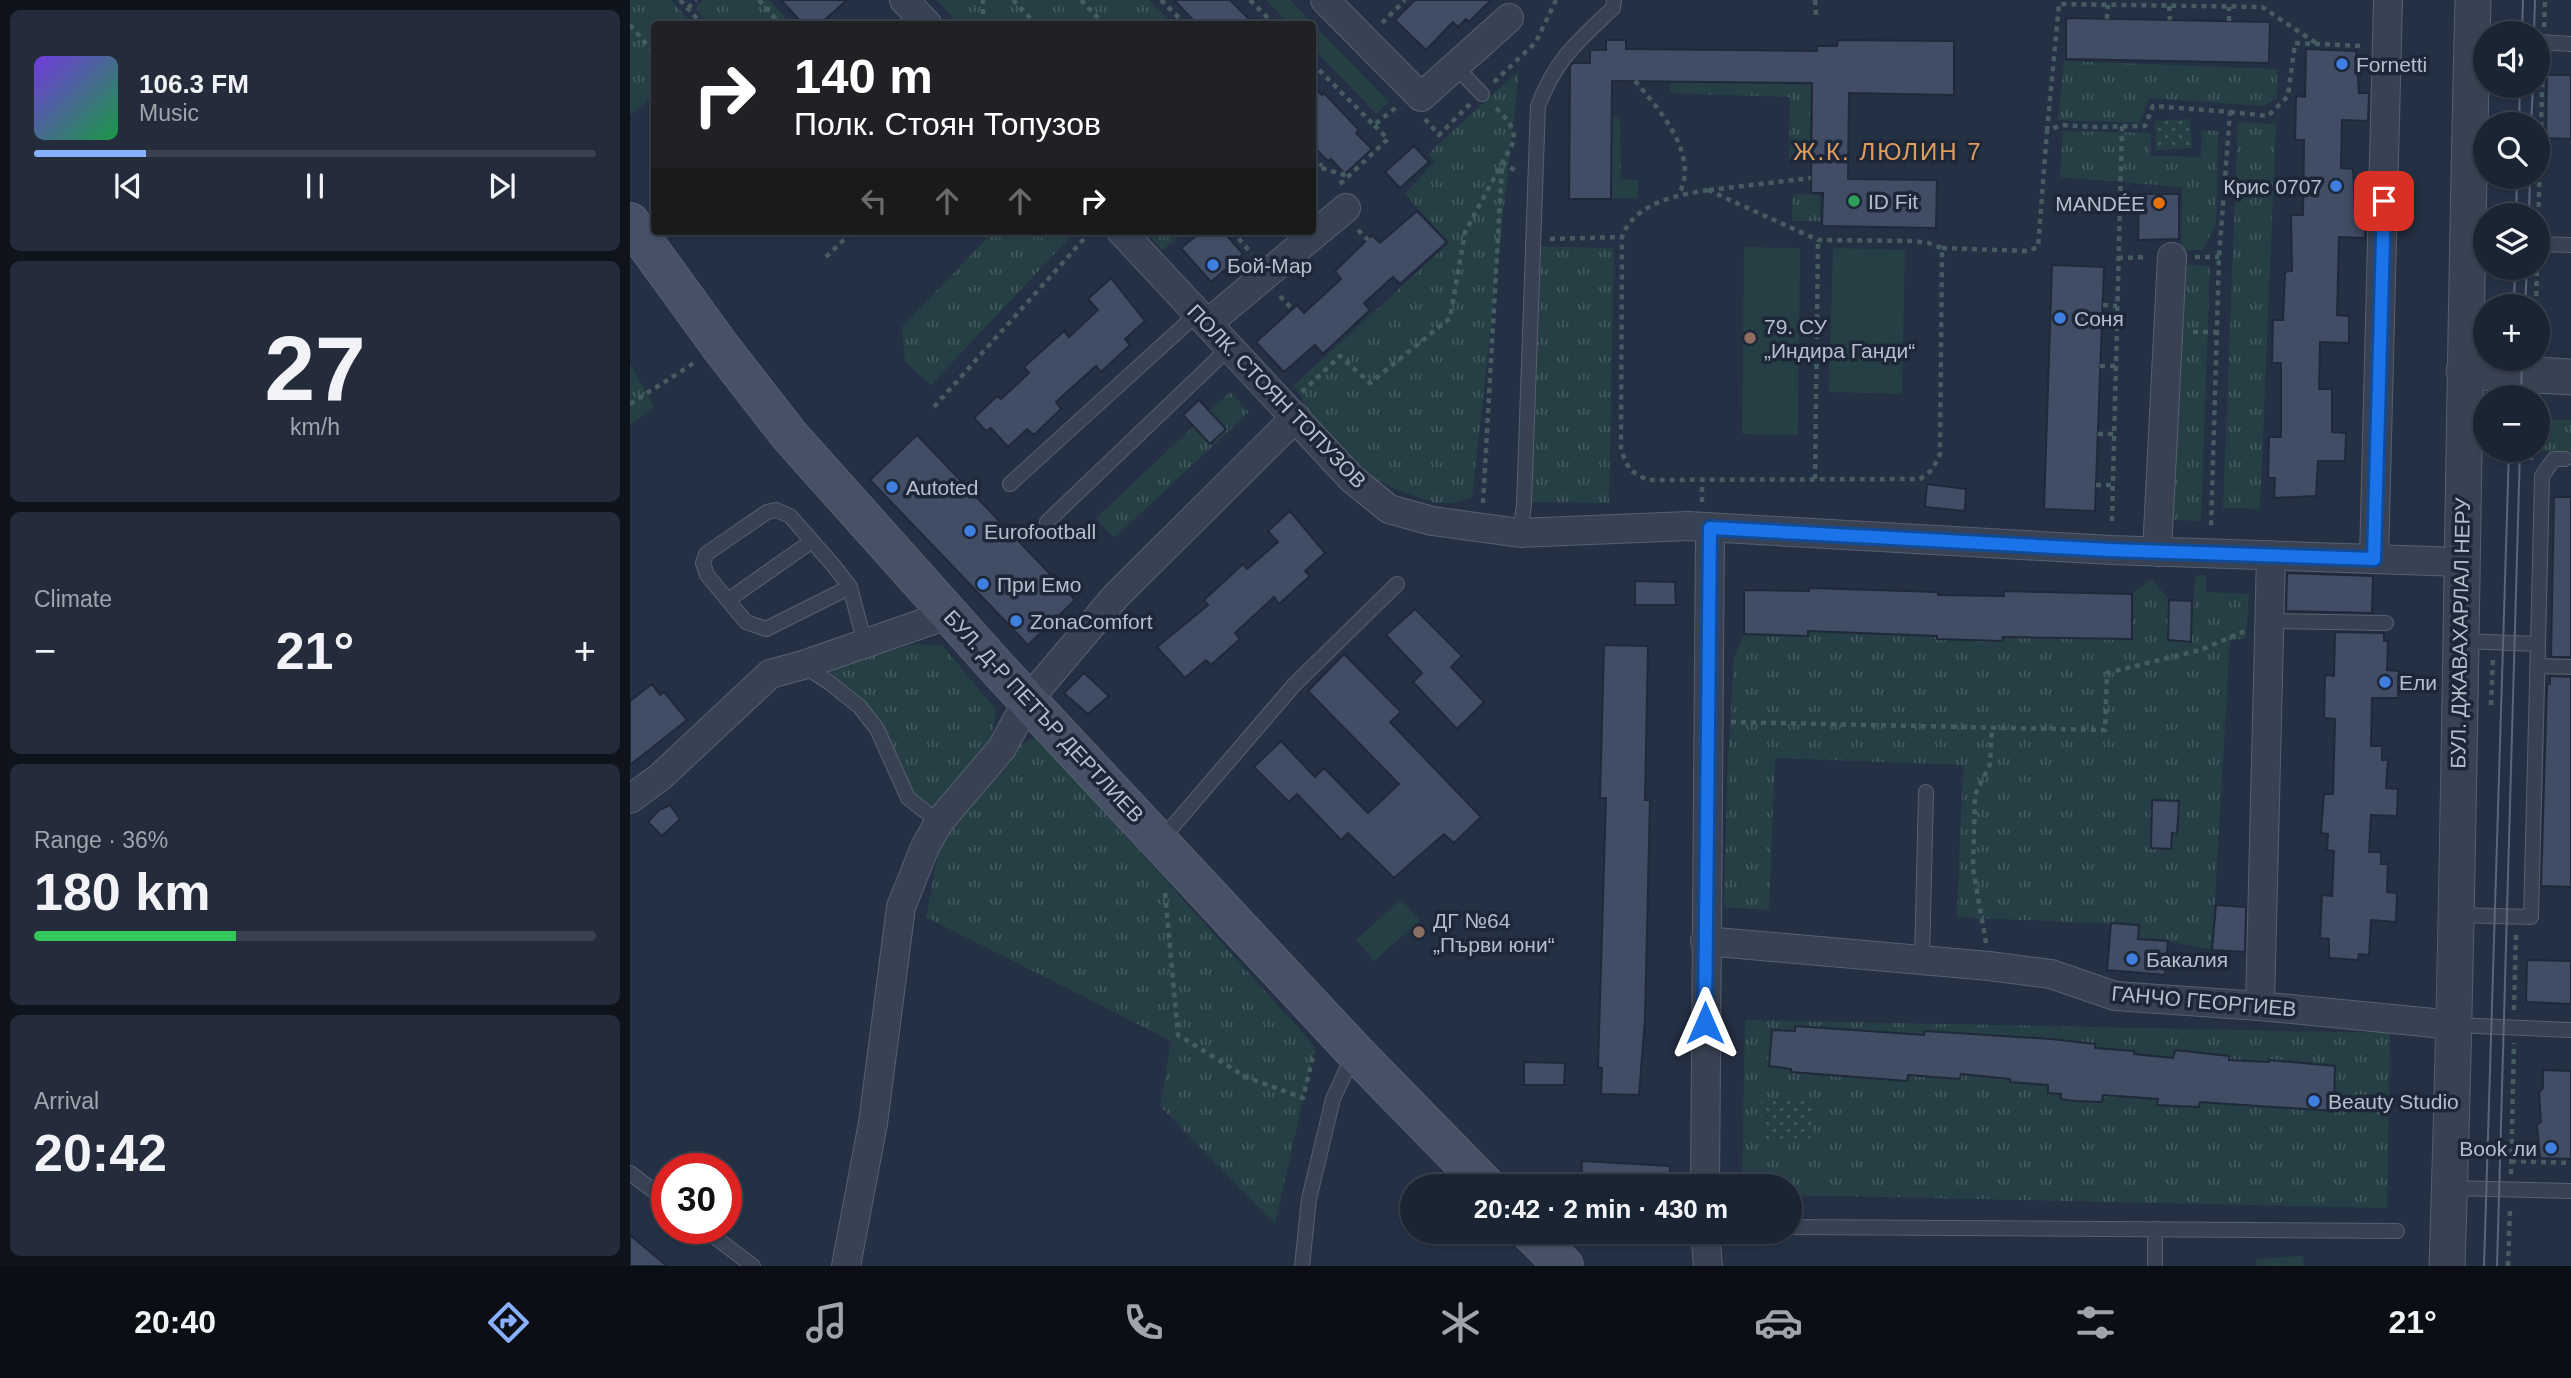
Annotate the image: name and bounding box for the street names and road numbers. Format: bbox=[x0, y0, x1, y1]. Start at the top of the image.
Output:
street label: ПОЛК. СТОЯН ТОПУЗОВ bbox=[1183, 299, 1371, 493]
street label: БУЛ. ДЖАВАХАРЛАЛ НЕРУ bbox=[2446, 497, 2474, 769]
street label: БУЛ. Д-Р ПЕТЪР ДЕРТЛИЕВ bbox=[940, 605, 1148, 827]
street label: ГАНЧО ГЕОРГИЕВ bbox=[2111, 981, 2297, 1021]

